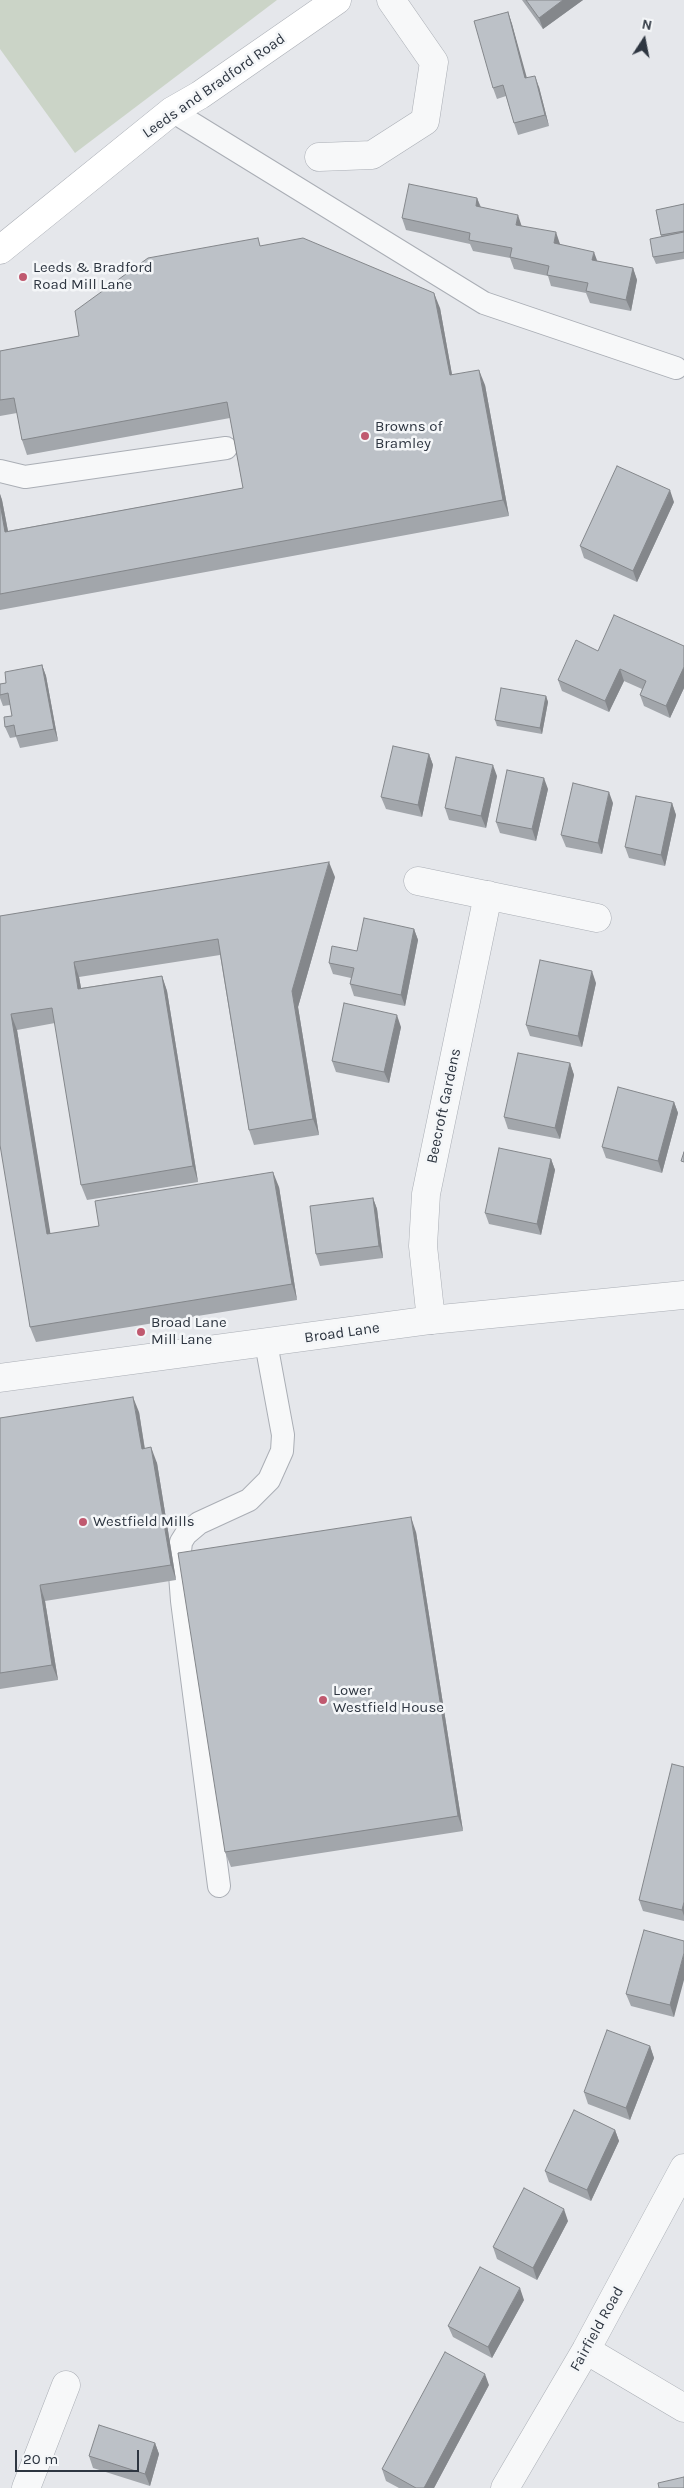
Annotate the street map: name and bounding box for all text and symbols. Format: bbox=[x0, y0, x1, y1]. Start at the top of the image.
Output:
north arrow bbox=[619, 15, 669, 65]
text: N bbox=[640, 15, 654, 34]
street label: Leeds and Bradford Road bbox=[139, 30, 289, 142]
place label: Leeds & Bradford Road Mill Lane bbox=[33, 259, 153, 294]
marker: Leeds & Bradford Road Mill Lane bbox=[17, 271, 29, 283]
place label: Browns of Bramley bbox=[375, 418, 443, 453]
marker: Browns of Bramley bbox=[359, 430, 371, 442]
street label: Beecroft Gardens bbox=[423, 1047, 465, 1165]
place label: Broad Lane Mill Lane bbox=[151, 1314, 227, 1349]
street label: Broad Lane bbox=[303, 1319, 381, 1347]
marker: Broad Lane Mill Lane bbox=[135, 1326, 147, 1338]
place label: Westfield Mills bbox=[93, 1513, 195, 1531]
marker: Westfield Mills bbox=[77, 1516, 89, 1528]
place label: Lower Westfield House bbox=[333, 1682, 444, 1717]
marker: Lower Westfield House bbox=[317, 1694, 329, 1706]
street label: Fairfield Road bbox=[566, 2283, 628, 2375]
scale bar bbox=[18, 2440, 141, 2472]
text: 20 m bbox=[23, 2450, 58, 2468]

